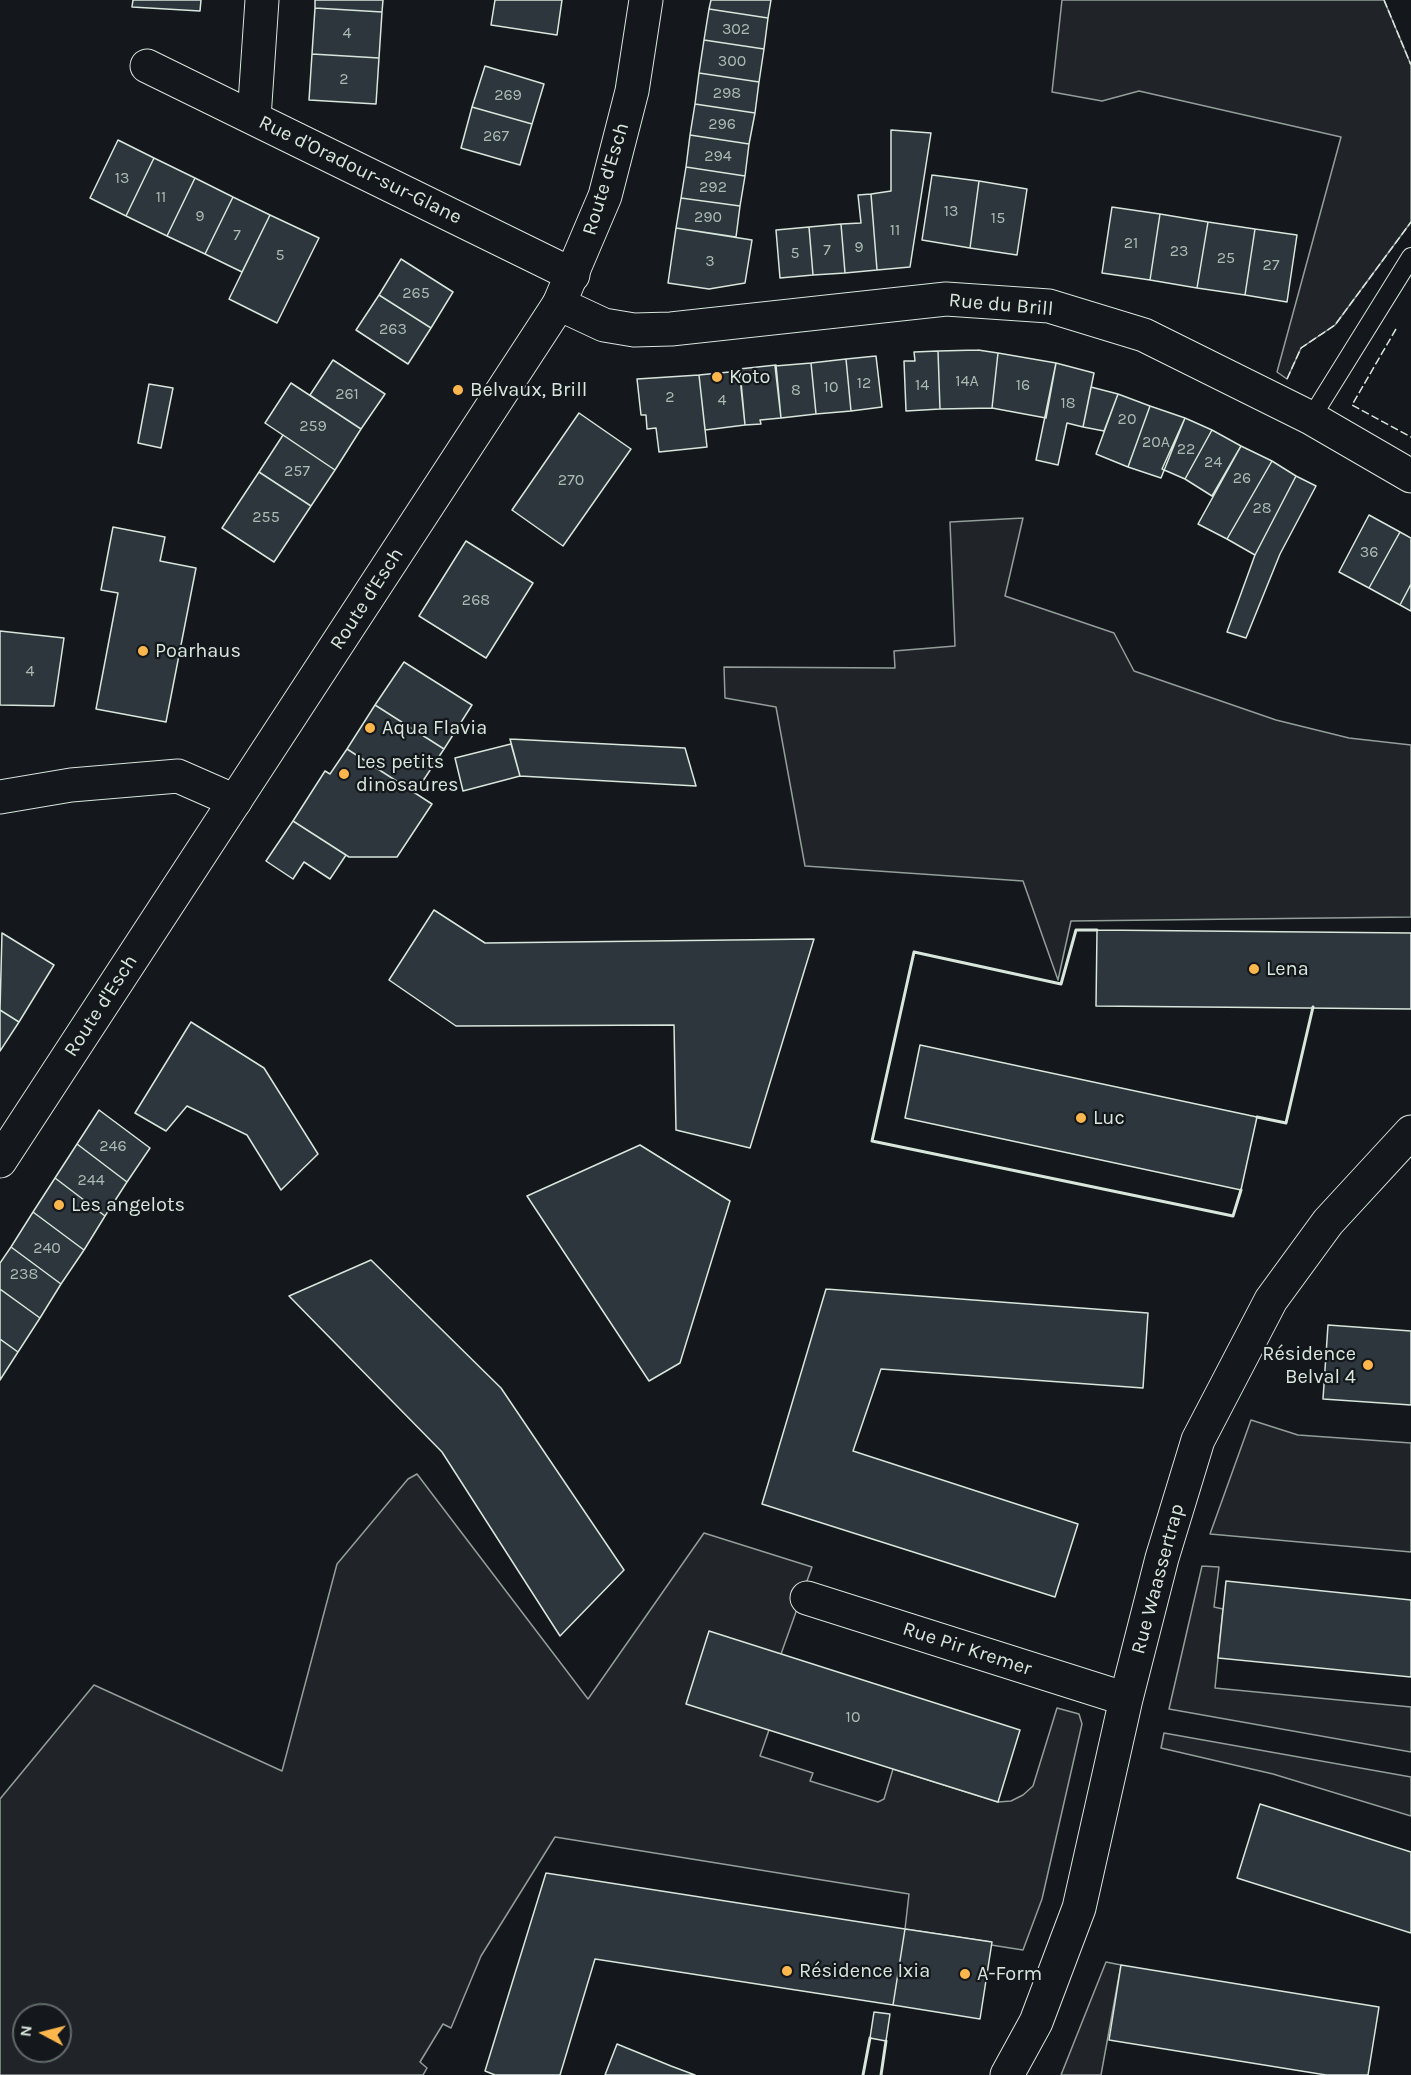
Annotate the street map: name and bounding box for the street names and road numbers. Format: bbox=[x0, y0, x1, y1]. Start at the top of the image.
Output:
street label: Rue d'Oradour-sur-Glane bbox=[255, 110, 465, 230]
street label: Route d'Esch bbox=[577, 120, 635, 238]
street label: Rue du Brill bbox=[948, 288, 1054, 322]
street label: Route d'Esch bbox=[325, 544, 409, 654]
street label: Route d'Esch bbox=[59, 951, 143, 1061]
street label: Rue Waassertrap bbox=[1126, 1501, 1190, 1657]
street label: Rue Pir Kremer bbox=[899, 1617, 1035, 1681]

